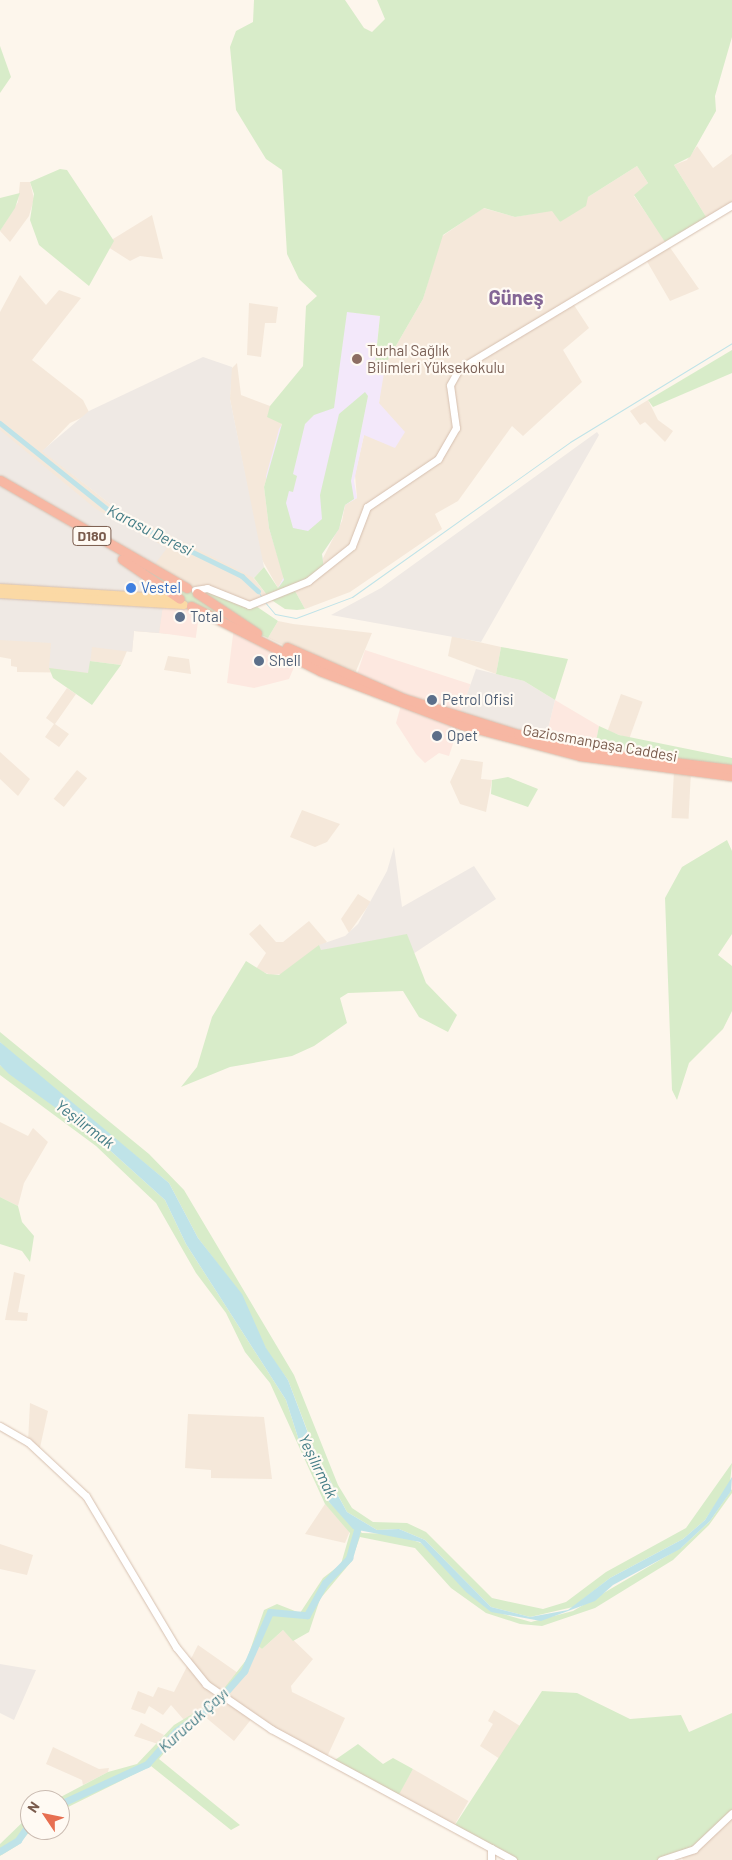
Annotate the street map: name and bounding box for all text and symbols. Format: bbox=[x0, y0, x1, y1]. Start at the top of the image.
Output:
district label: Güneş bbox=[489, 285, 543, 309]
place label: Turhal Sağlık Bilimleri Yüksekokulu bbox=[367, 341, 505, 376]
marker: Turhal Sağlık Bilimleri Yüksekokulu bbox=[351, 353, 363, 365]
water label: Karasu Deresi bbox=[104, 500, 196, 560]
road number: D180 bbox=[72, 524, 112, 548]
place label: Vestel bbox=[141, 579, 181, 597]
marker: Vestel bbox=[125, 582, 137, 594]
place label: Total bbox=[190, 608, 222, 626]
marker: Total bbox=[174, 611, 186, 623]
place label: Shell bbox=[269, 652, 301, 670]
marker: Shell bbox=[253, 655, 265, 667]
place label: Petrol Ofisi bbox=[442, 691, 514, 709]
marker: Petrol Ofisi bbox=[426, 694, 438, 706]
street label: Gaziosmanpaşa Caddesi bbox=[521, 721, 679, 765]
place label: Opet bbox=[447, 727, 478, 745]
marker: Opet bbox=[431, 730, 443, 742]
water label: Yeşilırmak bbox=[52, 1096, 118, 1152]
water label: Yeşilırmak bbox=[294, 1431, 342, 1501]
water label: Kurucuk Çayı bbox=[154, 1684, 232, 1756]
north arrow bbox=[20, 1790, 70, 1840]
text: N bbox=[23, 1798, 43, 1816]

